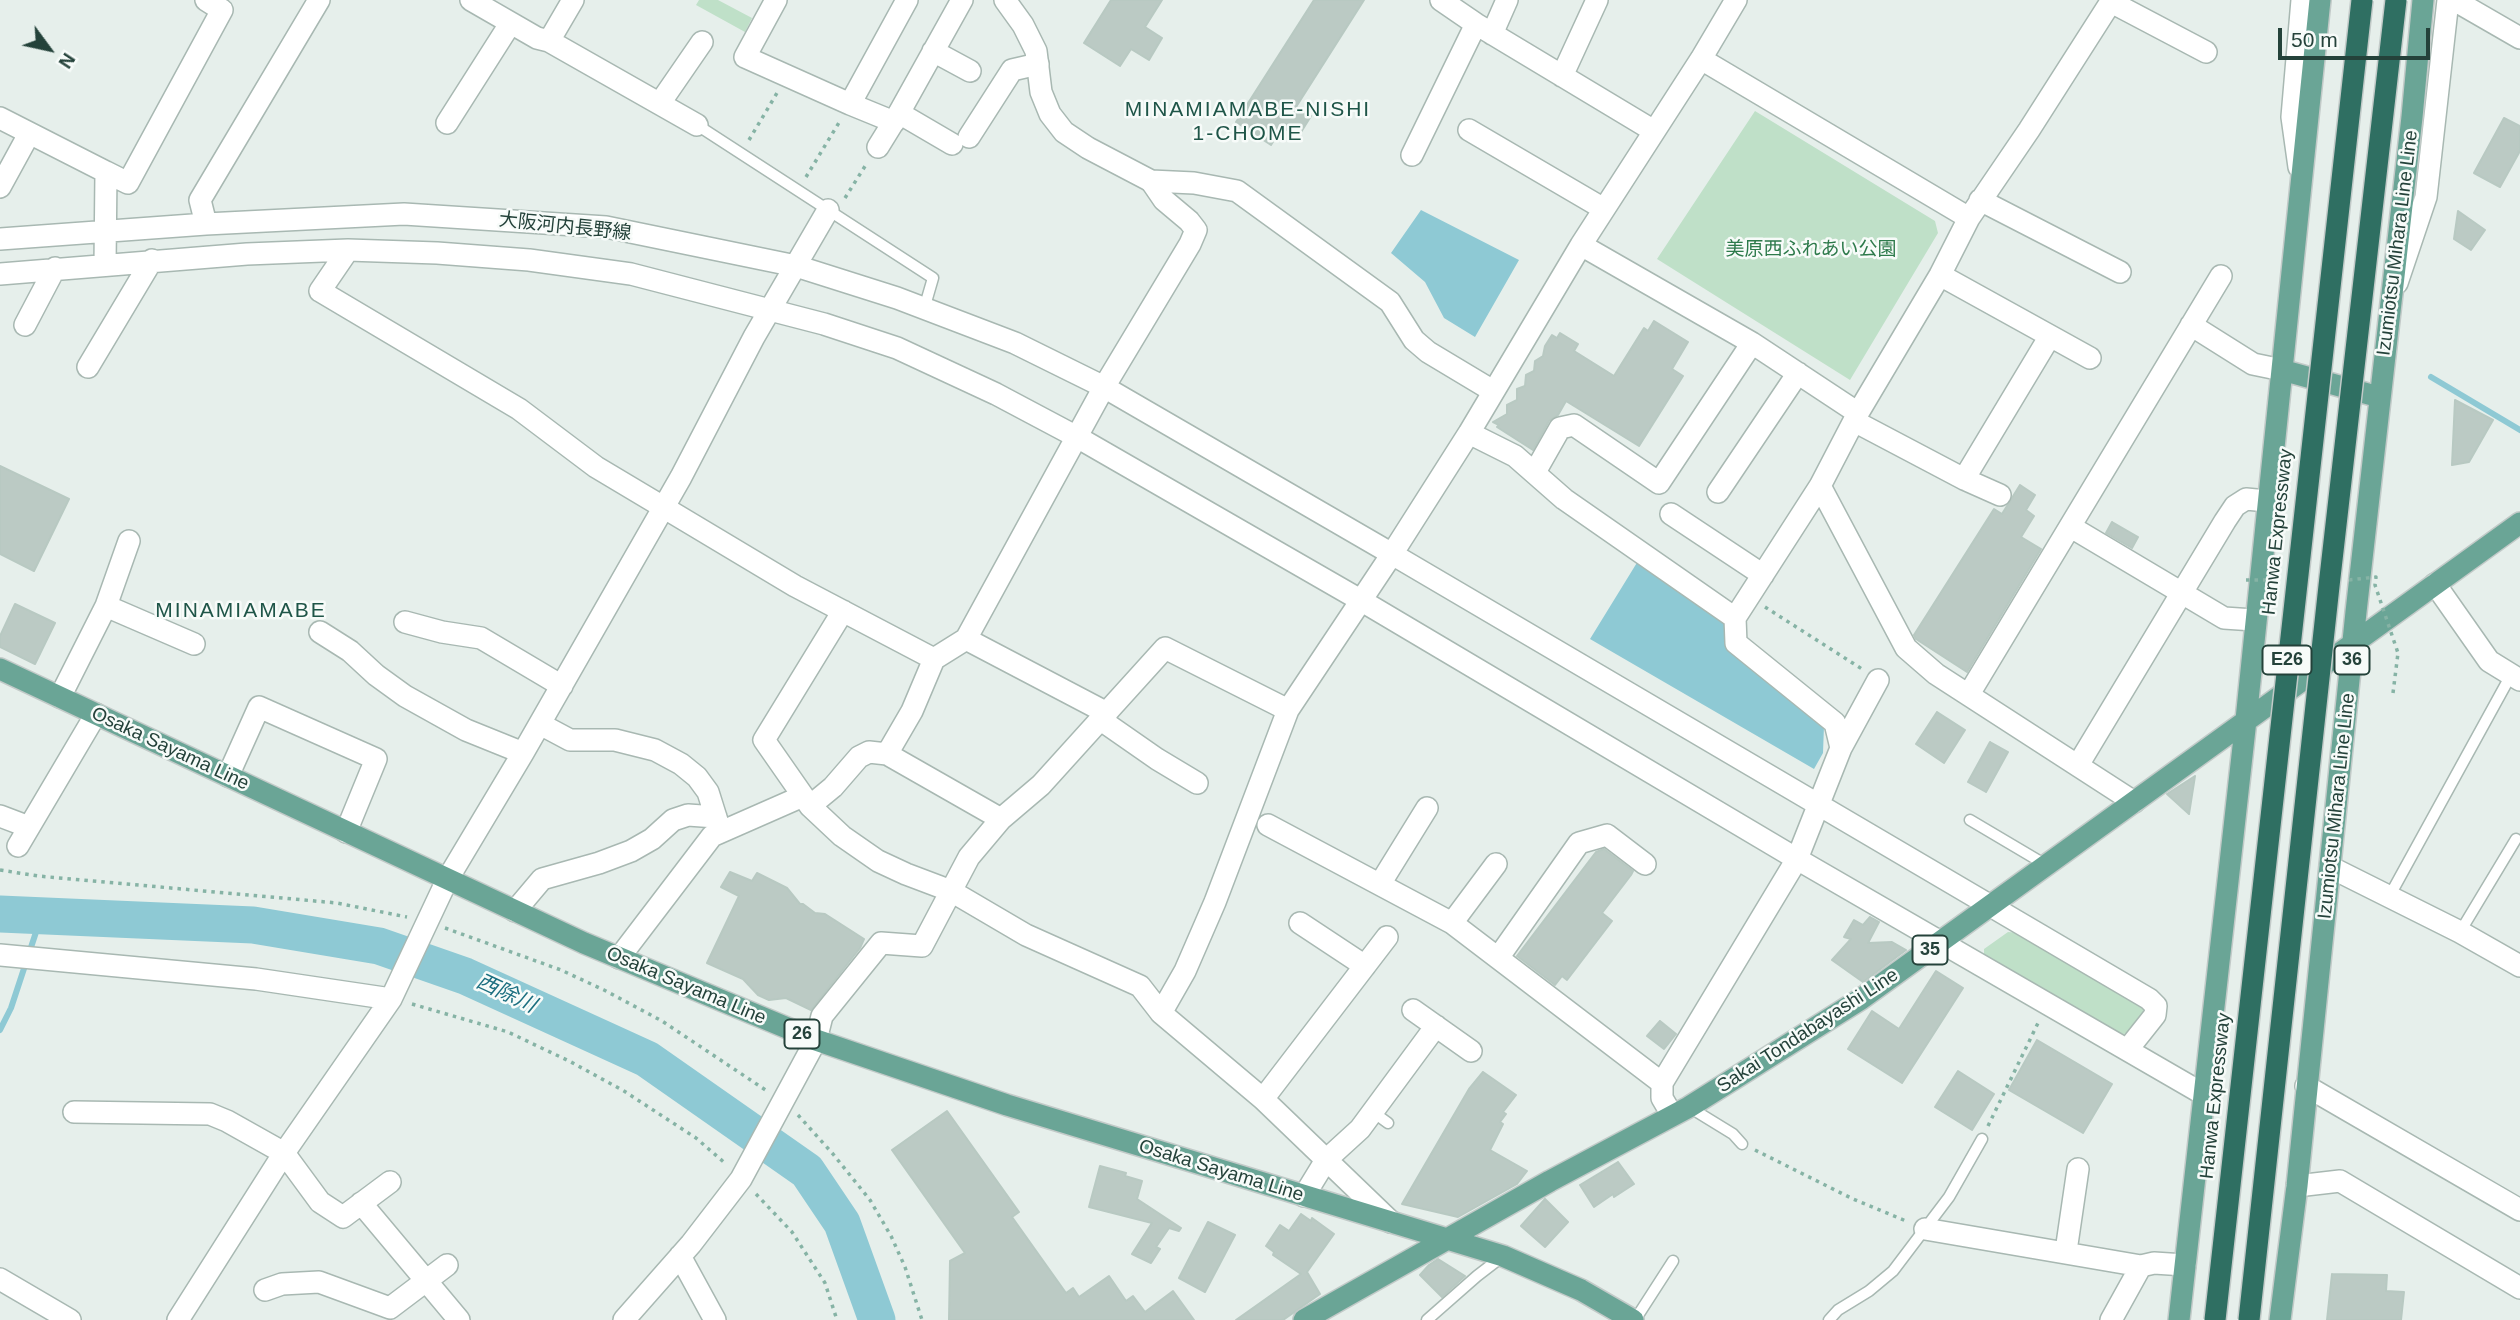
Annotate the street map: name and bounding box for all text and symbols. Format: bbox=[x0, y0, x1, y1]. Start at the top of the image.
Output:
north arrow bbox=[14, 14, 84, 84]
scale bar bbox=[2282, 14, 2434, 58]
text: 50 m bbox=[2291, 28, 2338, 51]
text: N bbox=[54, 49, 80, 72]
district label: MINAMIAMABE-NISHI 1-CHOME bbox=[1127, 97, 1369, 147]
street label: Izumiotsu Mihara Line Line bbox=[2373, 129, 2423, 357]
street label: 大阪河内長野線 bbox=[498, 209, 632, 245]
park label: 美原西ふれあい公園 bbox=[1726, 239, 1896, 261]
street label: Hanwa Expressway bbox=[2258, 448, 2298, 616]
district label: MINAMIAMABE bbox=[157, 598, 325, 624]
road number: E26 bbox=[2262, 646, 2312, 674]
road number: 36 bbox=[2334, 646, 2370, 674]
street label: Izumiotsu Mihara Line Line bbox=[2314, 692, 2360, 920]
street label: Osaka Sayama Line bbox=[88, 703, 252, 795]
road number: 35 bbox=[1912, 936, 1948, 965]
street label: Osaka Sayama Line bbox=[603, 942, 769, 1030]
street label: Sakai Tondabayashi Line bbox=[1713, 964, 1903, 1098]
water label: 西除川 bbox=[472, 969, 540, 1019]
street label: Hanwa Expressway bbox=[2196, 1012, 2236, 1180]
road number: 26 bbox=[784, 1020, 820, 1049]
street label: Osaka Sayama Line bbox=[1136, 1135, 1306, 1207]

